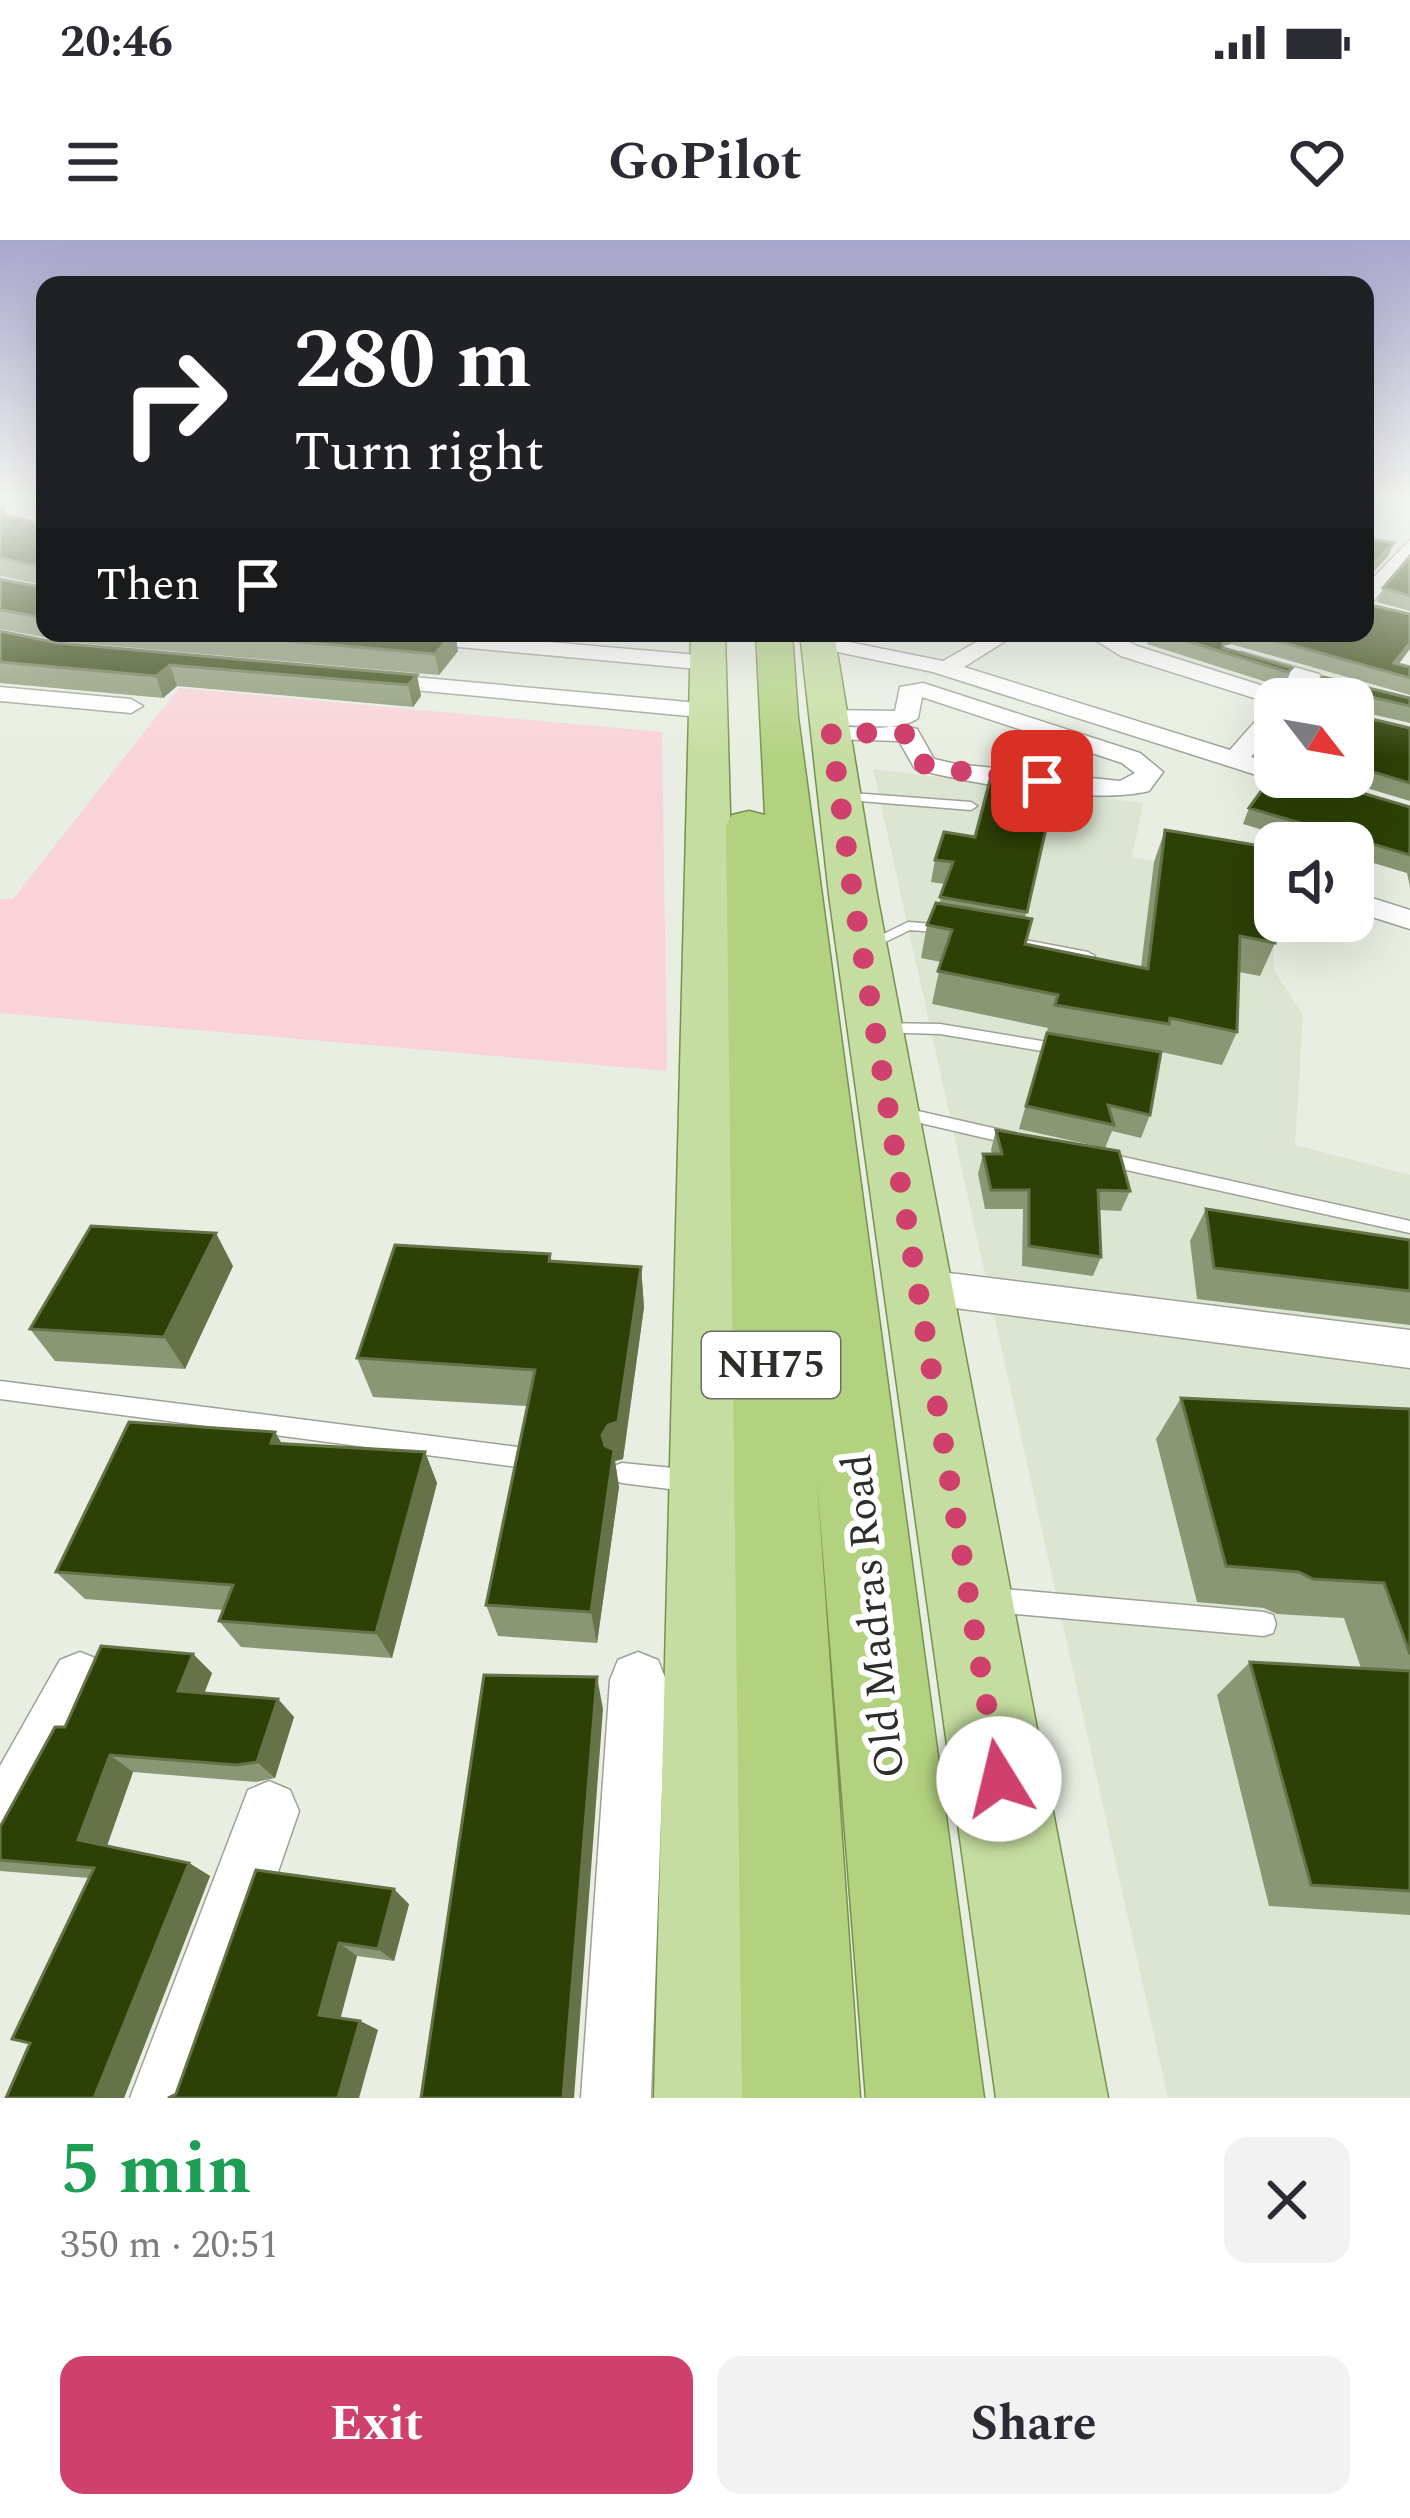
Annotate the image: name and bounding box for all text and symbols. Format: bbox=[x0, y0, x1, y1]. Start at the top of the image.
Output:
text: 20:46 bbox=[60, 8, 173, 77]
text: GoPilot bbox=[608, 121, 802, 203]
icon: menu bbox=[60, 129, 126, 195]
icon: heart bbox=[1284, 129, 1350, 195]
text: 280 m bbox=[294, 297, 532, 425]
icon: right bbox=[96, 324, 252, 480]
text: Turn right bbox=[294, 412, 544, 494]
text: Then bbox=[96, 551, 201, 620]
icon: arrive bbox=[225, 552, 291, 618]
north arrow bbox=[1254, 678, 1374, 798]
map controls bbox=[1254, 678, 1374, 942]
pin bbox=[991, 730, 1093, 832]
icon: arrive bbox=[1009, 748, 1075, 814]
button: sound bbox=[1254, 822, 1374, 942]
road number: NH75 bbox=[702, 1332, 840, 1398]
street label: Old Madras Road bbox=[826, 1451, 922, 1781]
position arrow bbox=[936, 1716, 1062, 1842]
text: 5 min bbox=[60, 2116, 252, 2225]
button: close bbox=[1224, 2137, 1350, 2263]
text: 350 m · 20:51 bbox=[60, 2216, 279, 2275]
button: Exit bbox=[60, 2356, 693, 2494]
button: Share bbox=[717, 2356, 1350, 2494]

